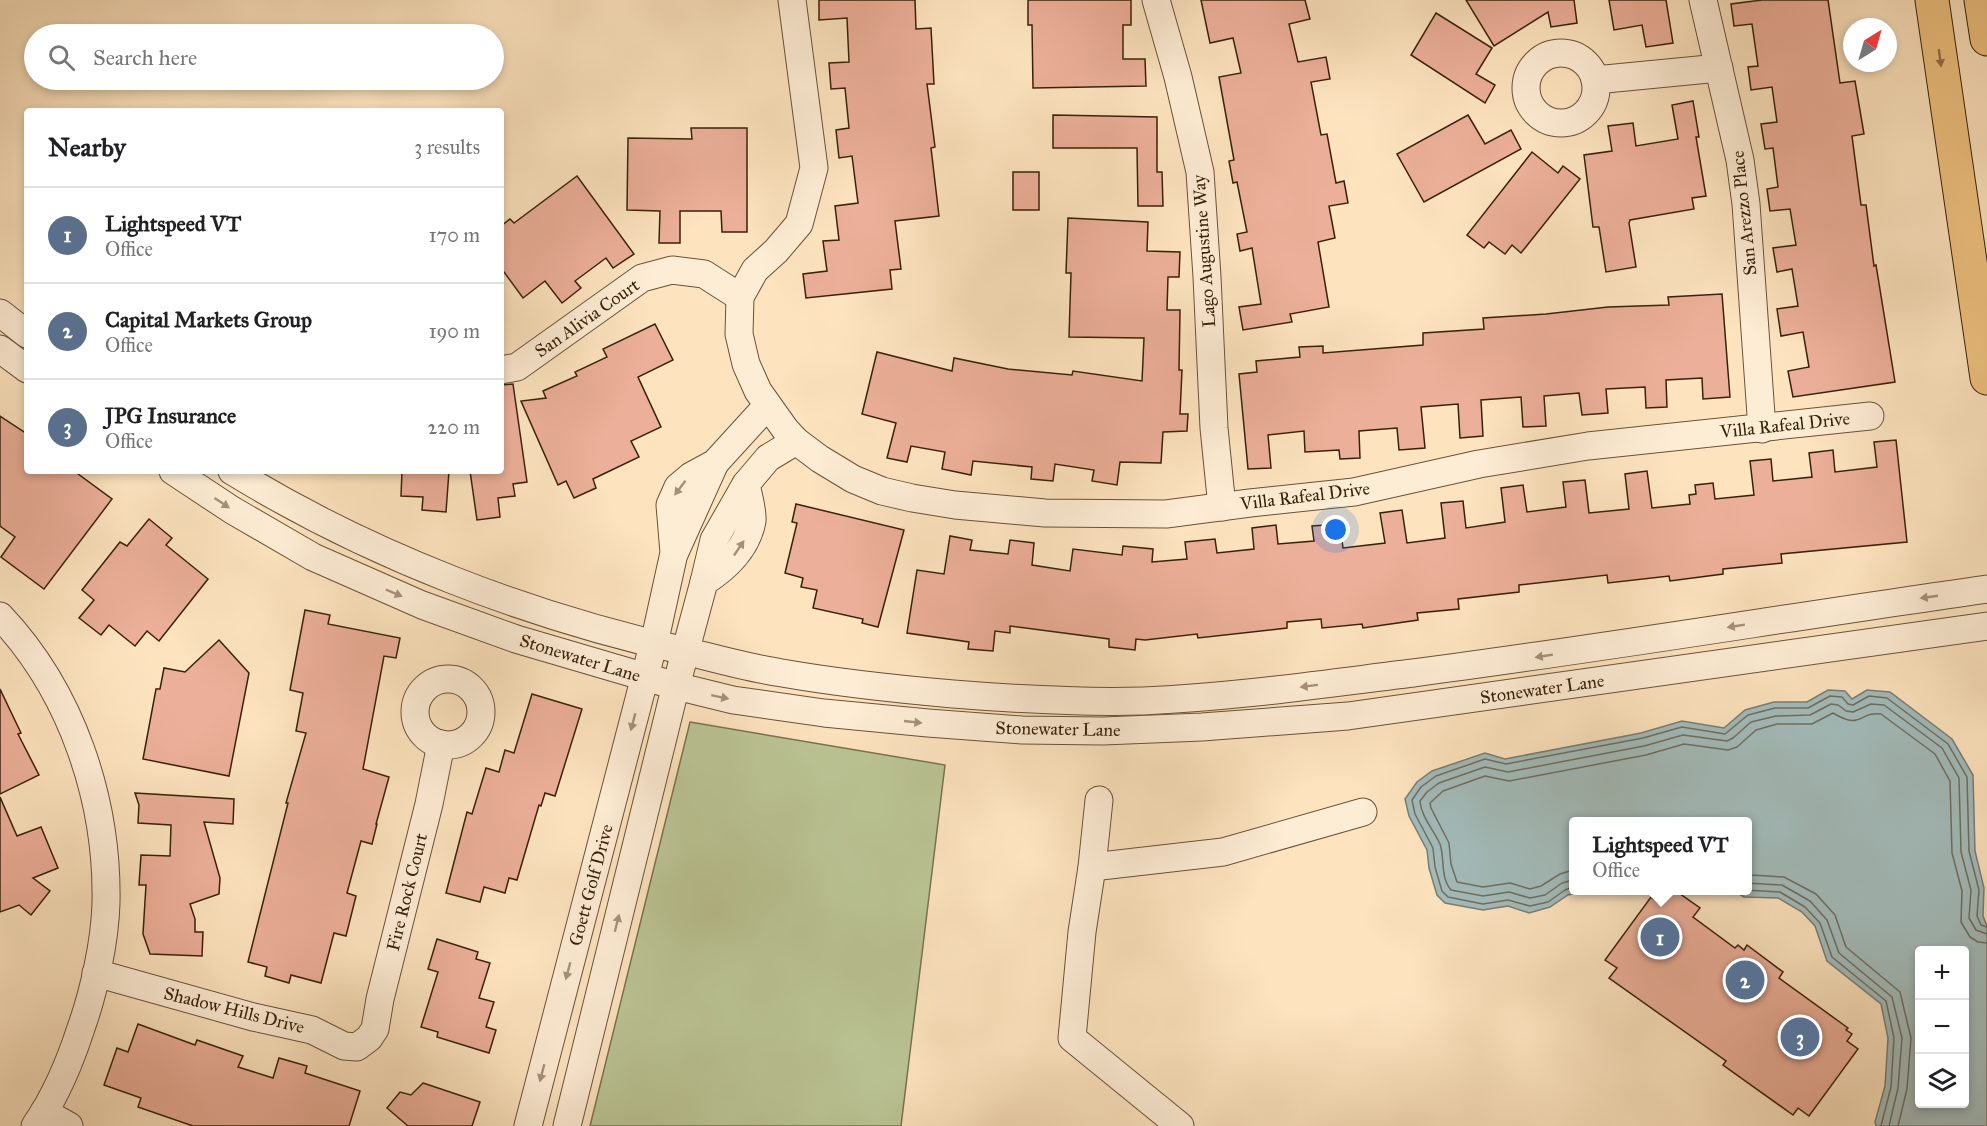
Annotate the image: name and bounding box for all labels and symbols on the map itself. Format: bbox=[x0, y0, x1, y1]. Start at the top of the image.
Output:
north arrow bbox=[1843, 18, 1897, 72]
one-way arrow bbox=[1936, 48, 1945, 67]
street label: San Arezzo Place bbox=[1727, 149, 1761, 277]
street label: Lago Augustine Way bbox=[1188, 173, 1221, 328]
street label: San Alivia Court bbox=[530, 273, 644, 362]
street label: Villa Rafeal Drive bbox=[1718, 407, 1851, 443]
street label: Villa Rafeal Drive bbox=[1238, 477, 1371, 515]
one-way arrow bbox=[674, 480, 686, 496]
one-way arrow bbox=[214, 497, 230, 508]
your location bbox=[1321, 515, 1350, 544]
one-way arrow bbox=[734, 539, 745, 556]
one-way arrow bbox=[386, 588, 404, 598]
one-way arrow bbox=[1919, 592, 1938, 601]
one-way arrow bbox=[1727, 621, 1746, 630]
street label: Stonewater Lane bbox=[517, 629, 643, 687]
one-way arrow bbox=[1534, 651, 1553, 660]
street label: Stonewater Lane bbox=[1479, 669, 1605, 709]
one-way arrow bbox=[1299, 682, 1318, 691]
one-way arrow bbox=[711, 693, 730, 702]
one-way arrow bbox=[628, 713, 637, 731]
one-way arrow bbox=[904, 717, 923, 727]
street label: Stonewater Lane bbox=[995, 717, 1121, 741]
street label: Goett Golf Drive bbox=[564, 822, 618, 948]
street label: Fire Rock Court bbox=[382, 830, 432, 953]
one-way arrow bbox=[613, 914, 623, 932]
pin: 1 bbox=[1640, 914, 1680, 960]
pin: 2 bbox=[1726, 958, 1764, 1002]
one-way arrow bbox=[563, 962, 573, 981]
street label: Shadow Hills Drive bbox=[161, 982, 307, 1038]
pin: 3 bbox=[1780, 1014, 1820, 1060]
one-way arrow bbox=[537, 1064, 547, 1082]

